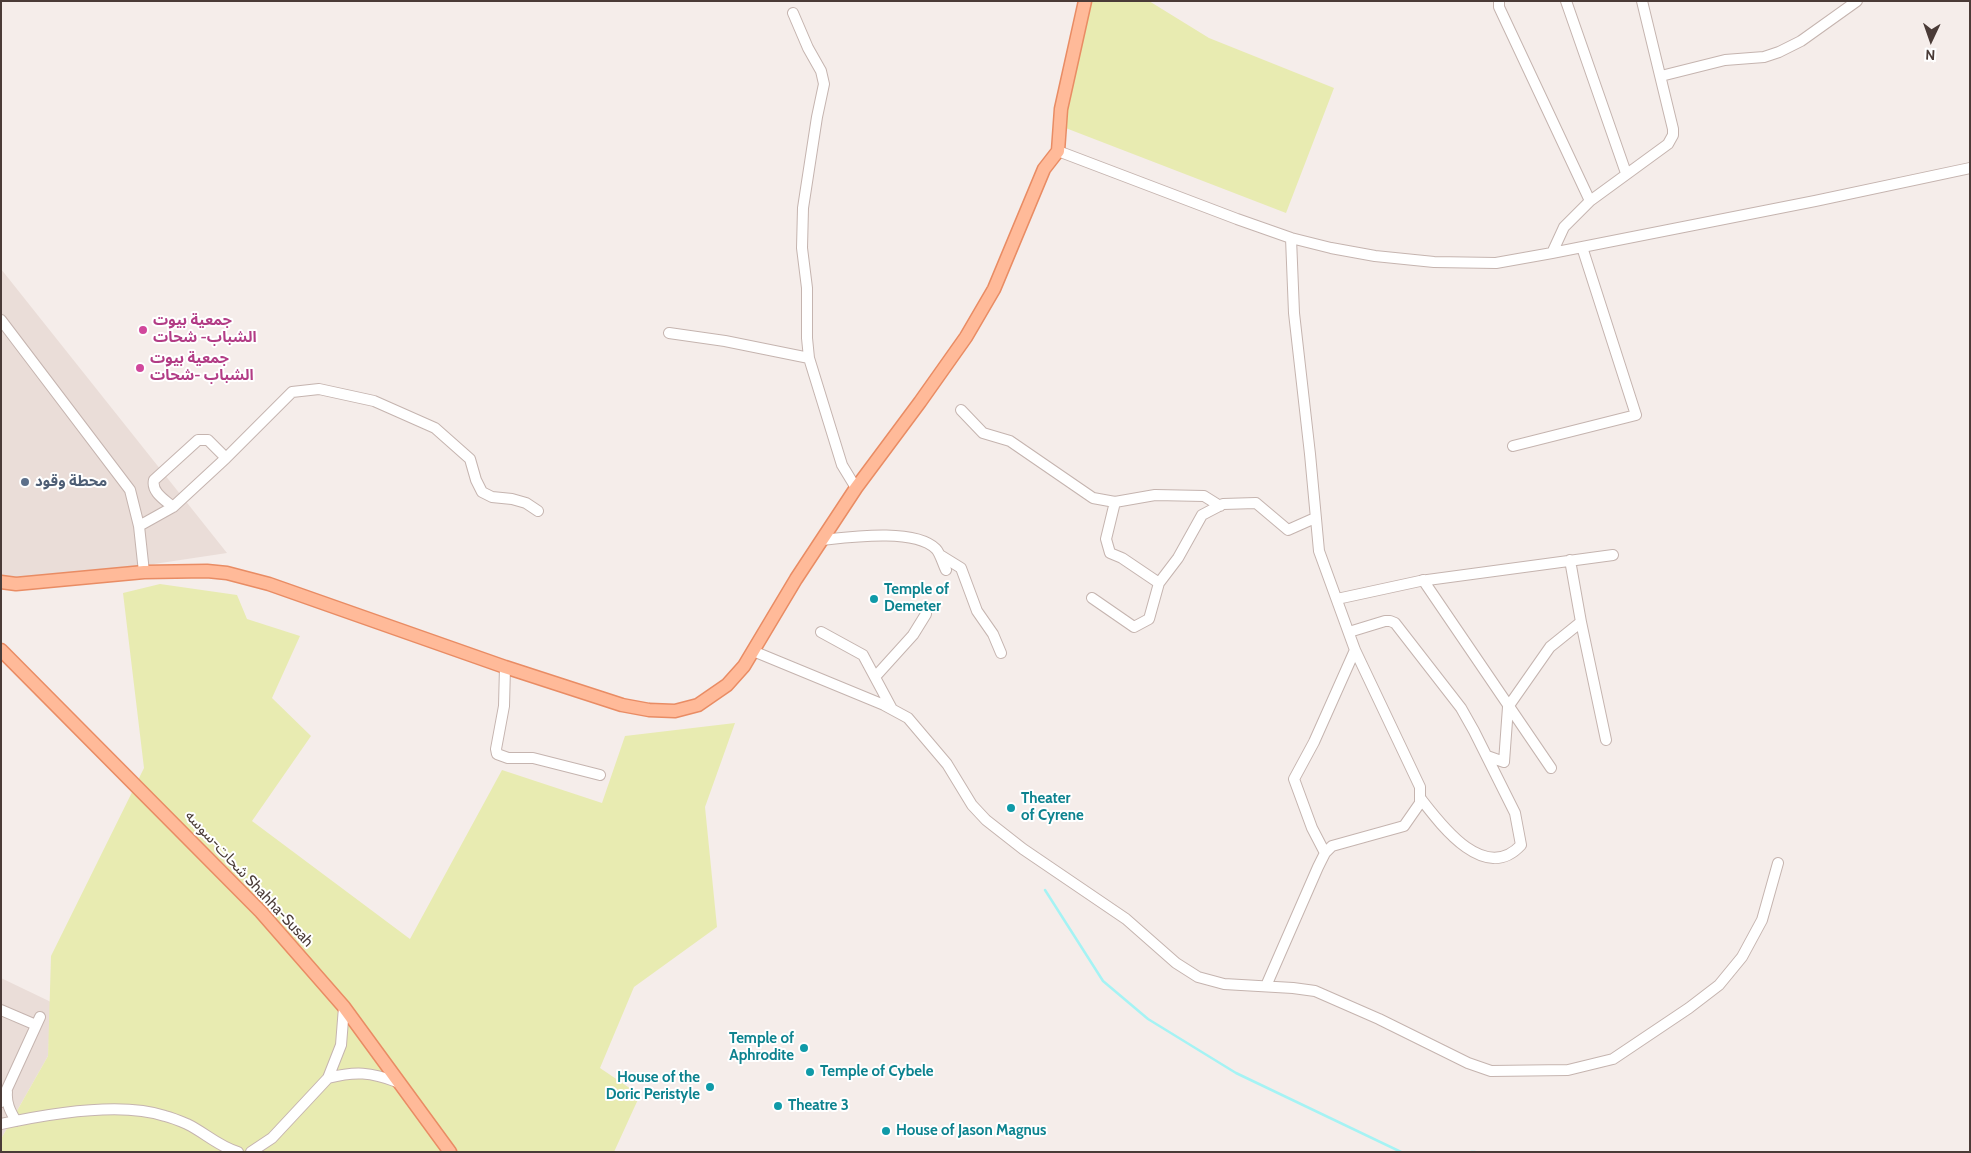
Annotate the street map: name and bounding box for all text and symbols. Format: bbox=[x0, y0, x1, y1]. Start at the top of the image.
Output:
north arrow bbox=[1906, 15, 1956, 65]
text: N bbox=[1925, 46, 1936, 64]
place label: جمعية بيوت الشباب- شحات bbox=[153, 312, 257, 347]
marker: جمعية بيوت الشباب- شحات bbox=[137, 324, 149, 336]
place label: جمعية بيوت الشباب -شحات bbox=[150, 350, 254, 385]
marker: جمعية بيوت الشباب -شحات bbox=[134, 362, 146, 374]
place label: محطة وقود bbox=[35, 473, 107, 491]
marker: محطة وقود bbox=[19, 476, 31, 488]
place label: Temple of Demeter bbox=[884, 581, 949, 616]
marker: Temple of Demeter bbox=[868, 593, 880, 605]
place label: Theater of Cyrene bbox=[1021, 790, 1084, 825]
marker: Theater of Cyrene bbox=[1005, 802, 1017, 814]
street label: شحات-سوسه Shahha-Susah bbox=[181, 807, 317, 951]
place label: Temple of Aphrodite bbox=[729, 1030, 794, 1065]
marker: Temple of Aphrodite bbox=[798, 1042, 810, 1054]
place label: Temple of Cybele bbox=[820, 1063, 934, 1081]
marker: Temple of Cybele bbox=[804, 1066, 816, 1078]
place label: House of the Doric Peristyle bbox=[606, 1069, 700, 1104]
marker: House of the Doric Peristyle bbox=[704, 1081, 716, 1093]
place label: Theatre 3 bbox=[788, 1097, 849, 1115]
marker: Theatre 3 bbox=[772, 1100, 784, 1112]
place label: House of Jason Magnus bbox=[896, 1122, 1046, 1140]
marker: House of Jason Magnus bbox=[880, 1125, 892, 1137]

